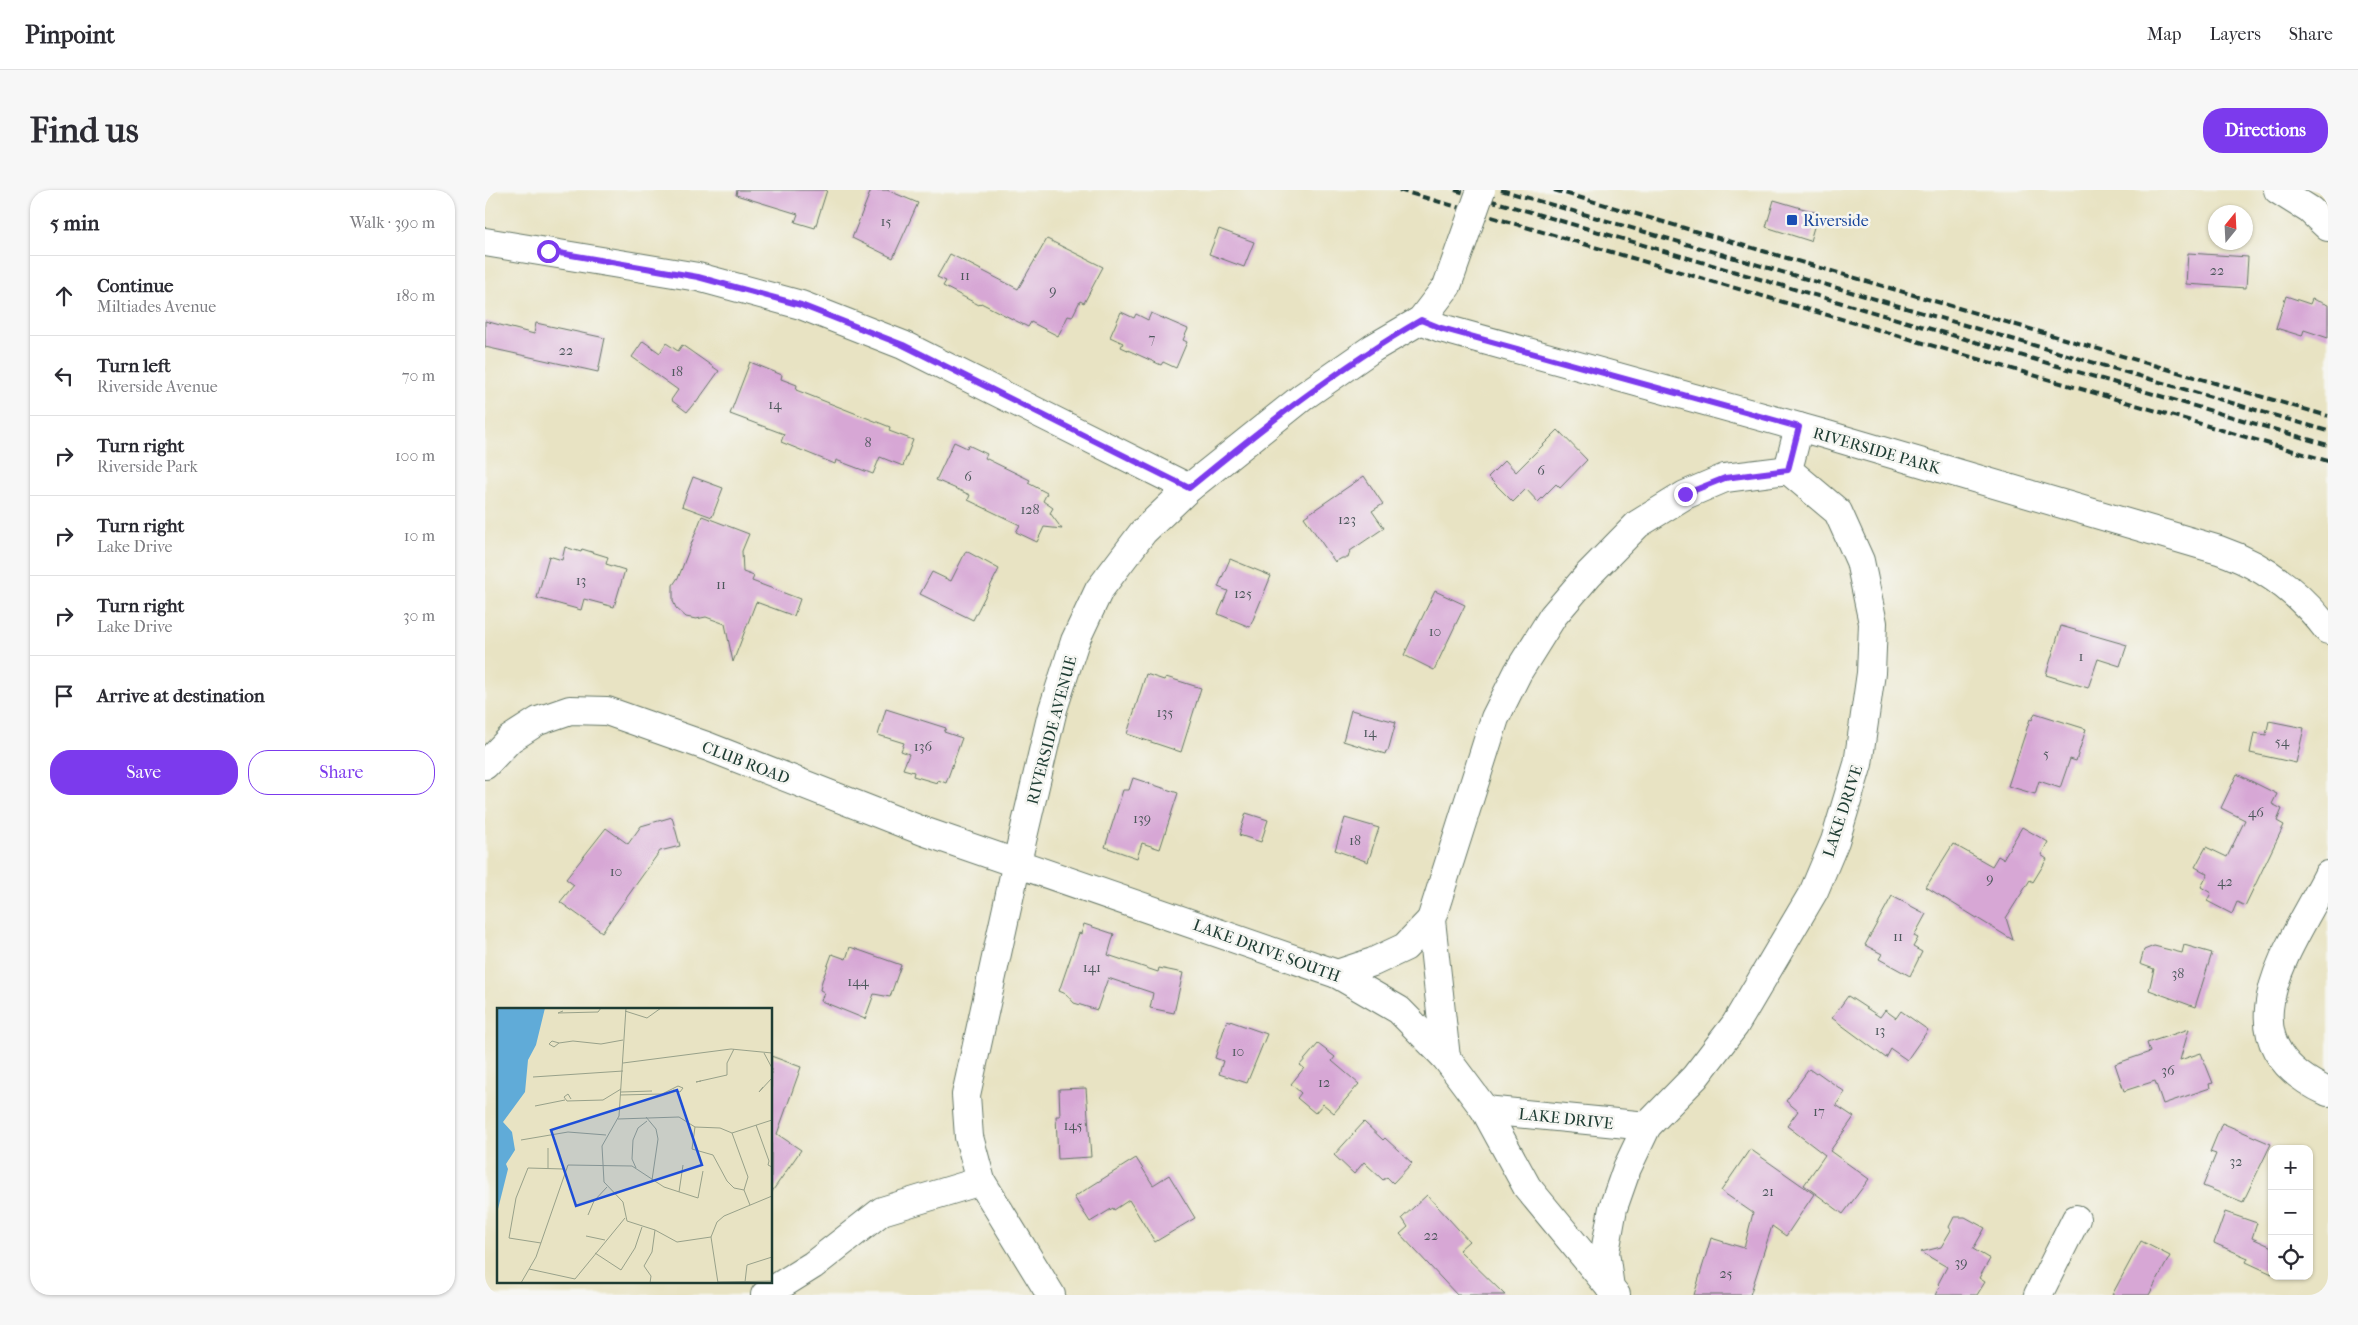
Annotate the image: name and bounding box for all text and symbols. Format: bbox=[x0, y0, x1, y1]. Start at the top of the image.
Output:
text: Pinpoint bbox=[25, 21, 115, 49]
text: Map bbox=[2147, 24, 2181, 45]
text: Layers bbox=[2209, 24, 2261, 45]
text: Share bbox=[2289, 24, 2333, 45]
button: Directions bbox=[2203, 108, 2328, 153]
text: Find us bbox=[30, 110, 139, 151]
north arrow bbox=[2208, 205, 2253, 250]
text: 5 min bbox=[50, 211, 99, 235]
place label: Riverside bbox=[1803, 211, 1869, 230]
text: Walk · 390 m bbox=[350, 213, 435, 232]
house number: 15 bbox=[881, 213, 892, 230]
marker: Riverside bbox=[1785, 213, 1799, 227]
route start bbox=[537, 240, 560, 263]
house number: 22 bbox=[2210, 262, 2224, 279]
house number: 11 bbox=[960, 267, 970, 284]
text: Continue bbox=[97, 275, 173, 297]
icon: ahead bbox=[50, 282, 78, 310]
house number: 9 bbox=[1049, 282, 1057, 299]
text: 180 m bbox=[396, 286, 435, 305]
text: Miltiades Avenue bbox=[97, 297, 216, 316]
house number: 7 bbox=[1149, 330, 1156, 347]
house number: 22 bbox=[559, 342, 573, 359]
text: Turn left bbox=[97, 355, 171, 377]
icon: left bbox=[50, 362, 78, 390]
house number: 18 bbox=[671, 363, 683, 380]
text: 70 m bbox=[402, 366, 435, 385]
text: Riverside Avenue bbox=[97, 377, 218, 396]
house number: 14 bbox=[768, 396, 782, 413]
street label: RIVERSIDE PARK bbox=[1811, 423, 1944, 478]
house number: 8 bbox=[864, 434, 872, 451]
text: Turn right bbox=[97, 435, 184, 457]
icon: right bbox=[50, 442, 78, 470]
text: 100 m bbox=[395, 446, 435, 465]
text: Riverside Park bbox=[97, 457, 198, 476]
house number: 6 bbox=[1537, 462, 1545, 479]
house number: 6 bbox=[964, 468, 972, 485]
route end bbox=[1674, 483, 1697, 506]
house number: 128 bbox=[1020, 501, 1040, 518]
house number: 123 bbox=[1338, 511, 1356, 528]
text: Turn right bbox=[97, 515, 184, 537]
icon: right bbox=[50, 522, 78, 550]
text: 10 m bbox=[404, 526, 435, 545]
text: Lake Drive bbox=[97, 537, 173, 556]
house number: 13 bbox=[576, 572, 586, 589]
house number: 11 bbox=[716, 576, 726, 593]
house number: 125 bbox=[1234, 585, 1252, 602]
text: Turn right bbox=[97, 595, 184, 617]
icon: right bbox=[50, 602, 78, 630]
text: 30 m bbox=[403, 606, 435, 625]
text: Lake Drive bbox=[97, 617, 173, 636]
house number: 10 bbox=[1429, 623, 1441, 640]
house number: 1 bbox=[2079, 648, 2084, 665]
street label: RIVERSIDE AVENUE bbox=[1022, 653, 1081, 807]
icon: arrive bbox=[50, 682, 78, 710]
text: Arrive at destination bbox=[97, 685, 265, 707]
house number: 135 bbox=[1157, 704, 1173, 721]
house number: 14 bbox=[1363, 724, 1377, 741]
house number: 54 bbox=[2275, 733, 2290, 750]
street label: CLUB ROAD bbox=[699, 737, 792, 788]
house number: 136 bbox=[914, 738, 933, 755]
house number: 5 bbox=[2043, 745, 2049, 762]
button: Save bbox=[50, 750, 238, 795]
button: Share bbox=[248, 750, 435, 795]
street label: LAKE DRIVE bbox=[1819, 763, 1866, 859]
house number: 46 bbox=[2248, 804, 2264, 821]
house number: 139 bbox=[1133, 810, 1151, 827]
house number: 18 bbox=[1349, 832, 1361, 849]
house number: 10 bbox=[610, 863, 622, 880]
house number: 9 bbox=[1986, 870, 1994, 887]
house number: 42 bbox=[2217, 873, 2233, 890]
street label: LAKE DRIVE SOUTH bbox=[1191, 915, 1343, 986]
house number: 11 bbox=[1893, 928, 1903, 945]
house number: 141 bbox=[1083, 959, 1101, 976]
house number: 38 bbox=[2172, 965, 2184, 982]
house number: 144 bbox=[847, 973, 870, 990]
inset map bbox=[497, 1008, 773, 1282]
house number: 13 bbox=[1875, 1022, 1885, 1039]
house number: 10 bbox=[1232, 1043, 1244, 1060]
house number: 36 bbox=[2161, 1062, 2175, 1079]
house number: 12 bbox=[1318, 1074, 1330, 1091]
house number: 17 bbox=[1813, 1103, 1825, 1120]
street label: LAKE DRIVE bbox=[1518, 1104, 1615, 1133]
house number: 145 bbox=[1064, 1117, 1082, 1134]
map controls bbox=[2268, 1145, 2313, 1280]
button: + bbox=[2268, 1145, 2313, 1190]
house number: 32 bbox=[2230, 1153, 2242, 1170]
house number: 21 bbox=[1762, 1183, 1774, 1200]
button: − bbox=[2268, 1190, 2313, 1235]
house number: 22 bbox=[1424, 1227, 1438, 1244]
button: locate bbox=[2268, 1235, 2313, 1280]
house number: 39 bbox=[1954, 1254, 1968, 1271]
house number: 25 bbox=[1719, 1265, 1733, 1282]

